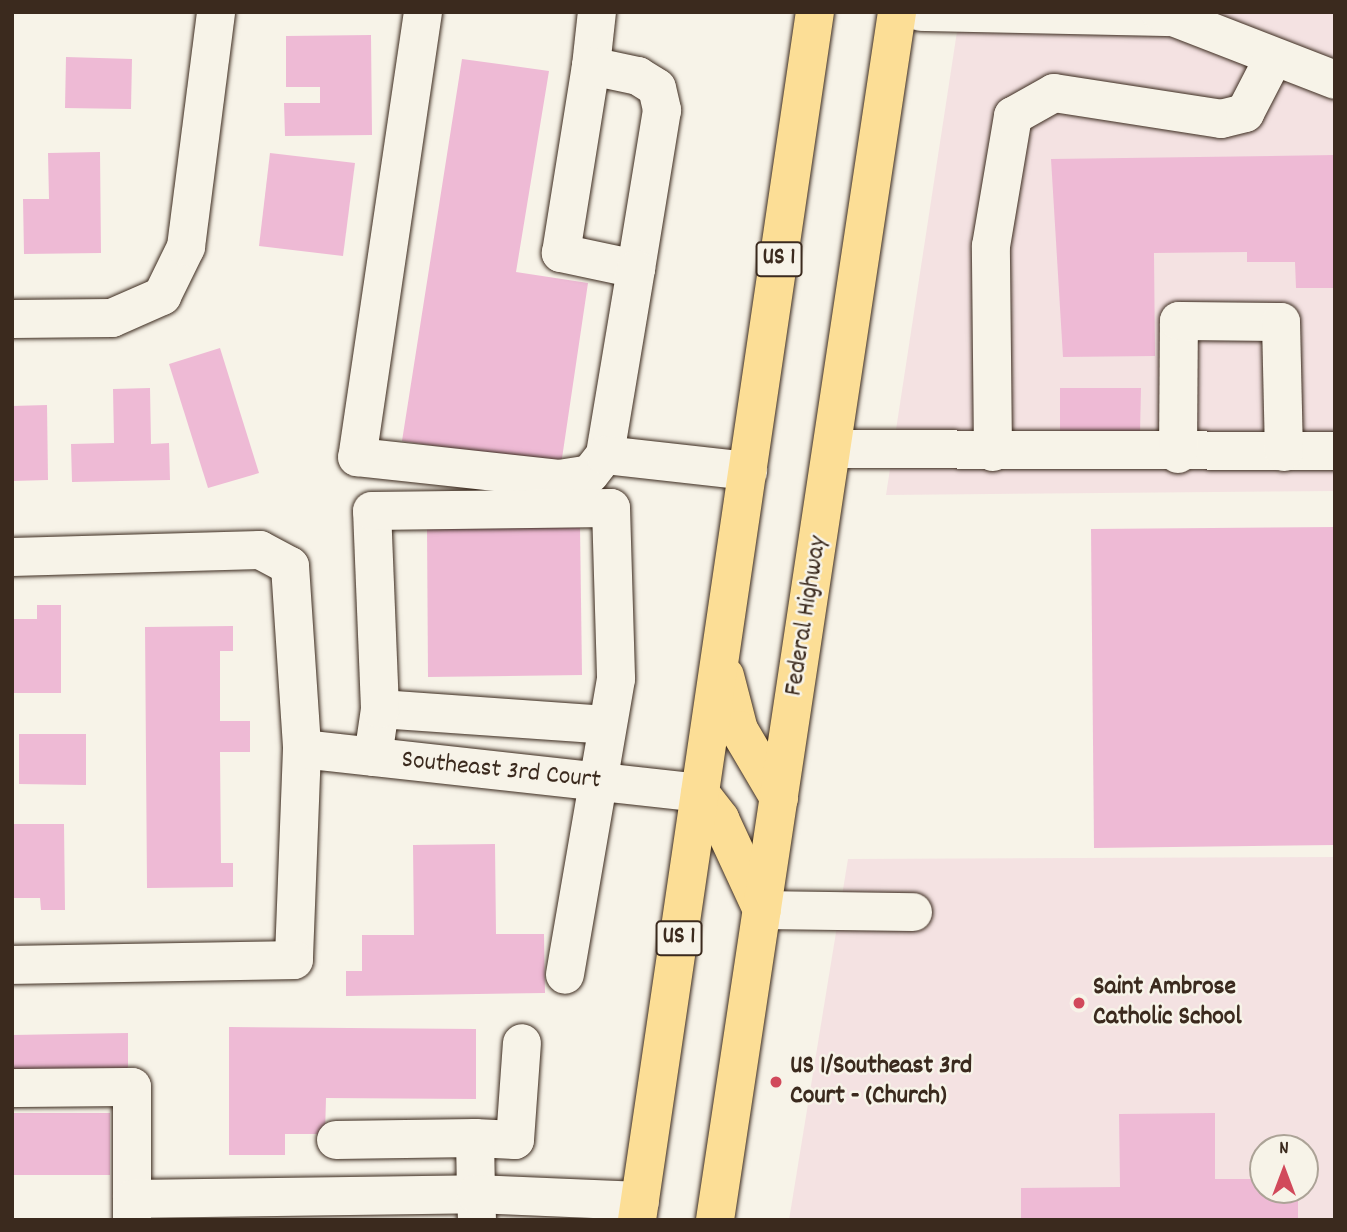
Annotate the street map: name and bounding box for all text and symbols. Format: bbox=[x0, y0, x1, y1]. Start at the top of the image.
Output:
road number: US 1 bbox=[754, 238, 804, 280]
street label: Federal Highway bbox=[779, 534, 835, 698]
street label: Southeast 3rd Court bbox=[400, 745, 602, 797]
road number: US 1 bbox=[654, 918, 704, 958]
place label: Saint Ambrose Catholic School bbox=[1093, 972, 1242, 1034]
marker: Saint Ambrose Catholic School bbox=[1071, 995, 1087, 1011]
place label: US 1/Southeast 3rd Court - (Church) bbox=[790, 1051, 972, 1112]
marker: US 1/Southeast 3rd Court - (Church) bbox=[768, 1074, 784, 1090]
north arrow bbox=[1249, 1134, 1319, 1204]
text: N bbox=[1279, 1136, 1289, 1163]

